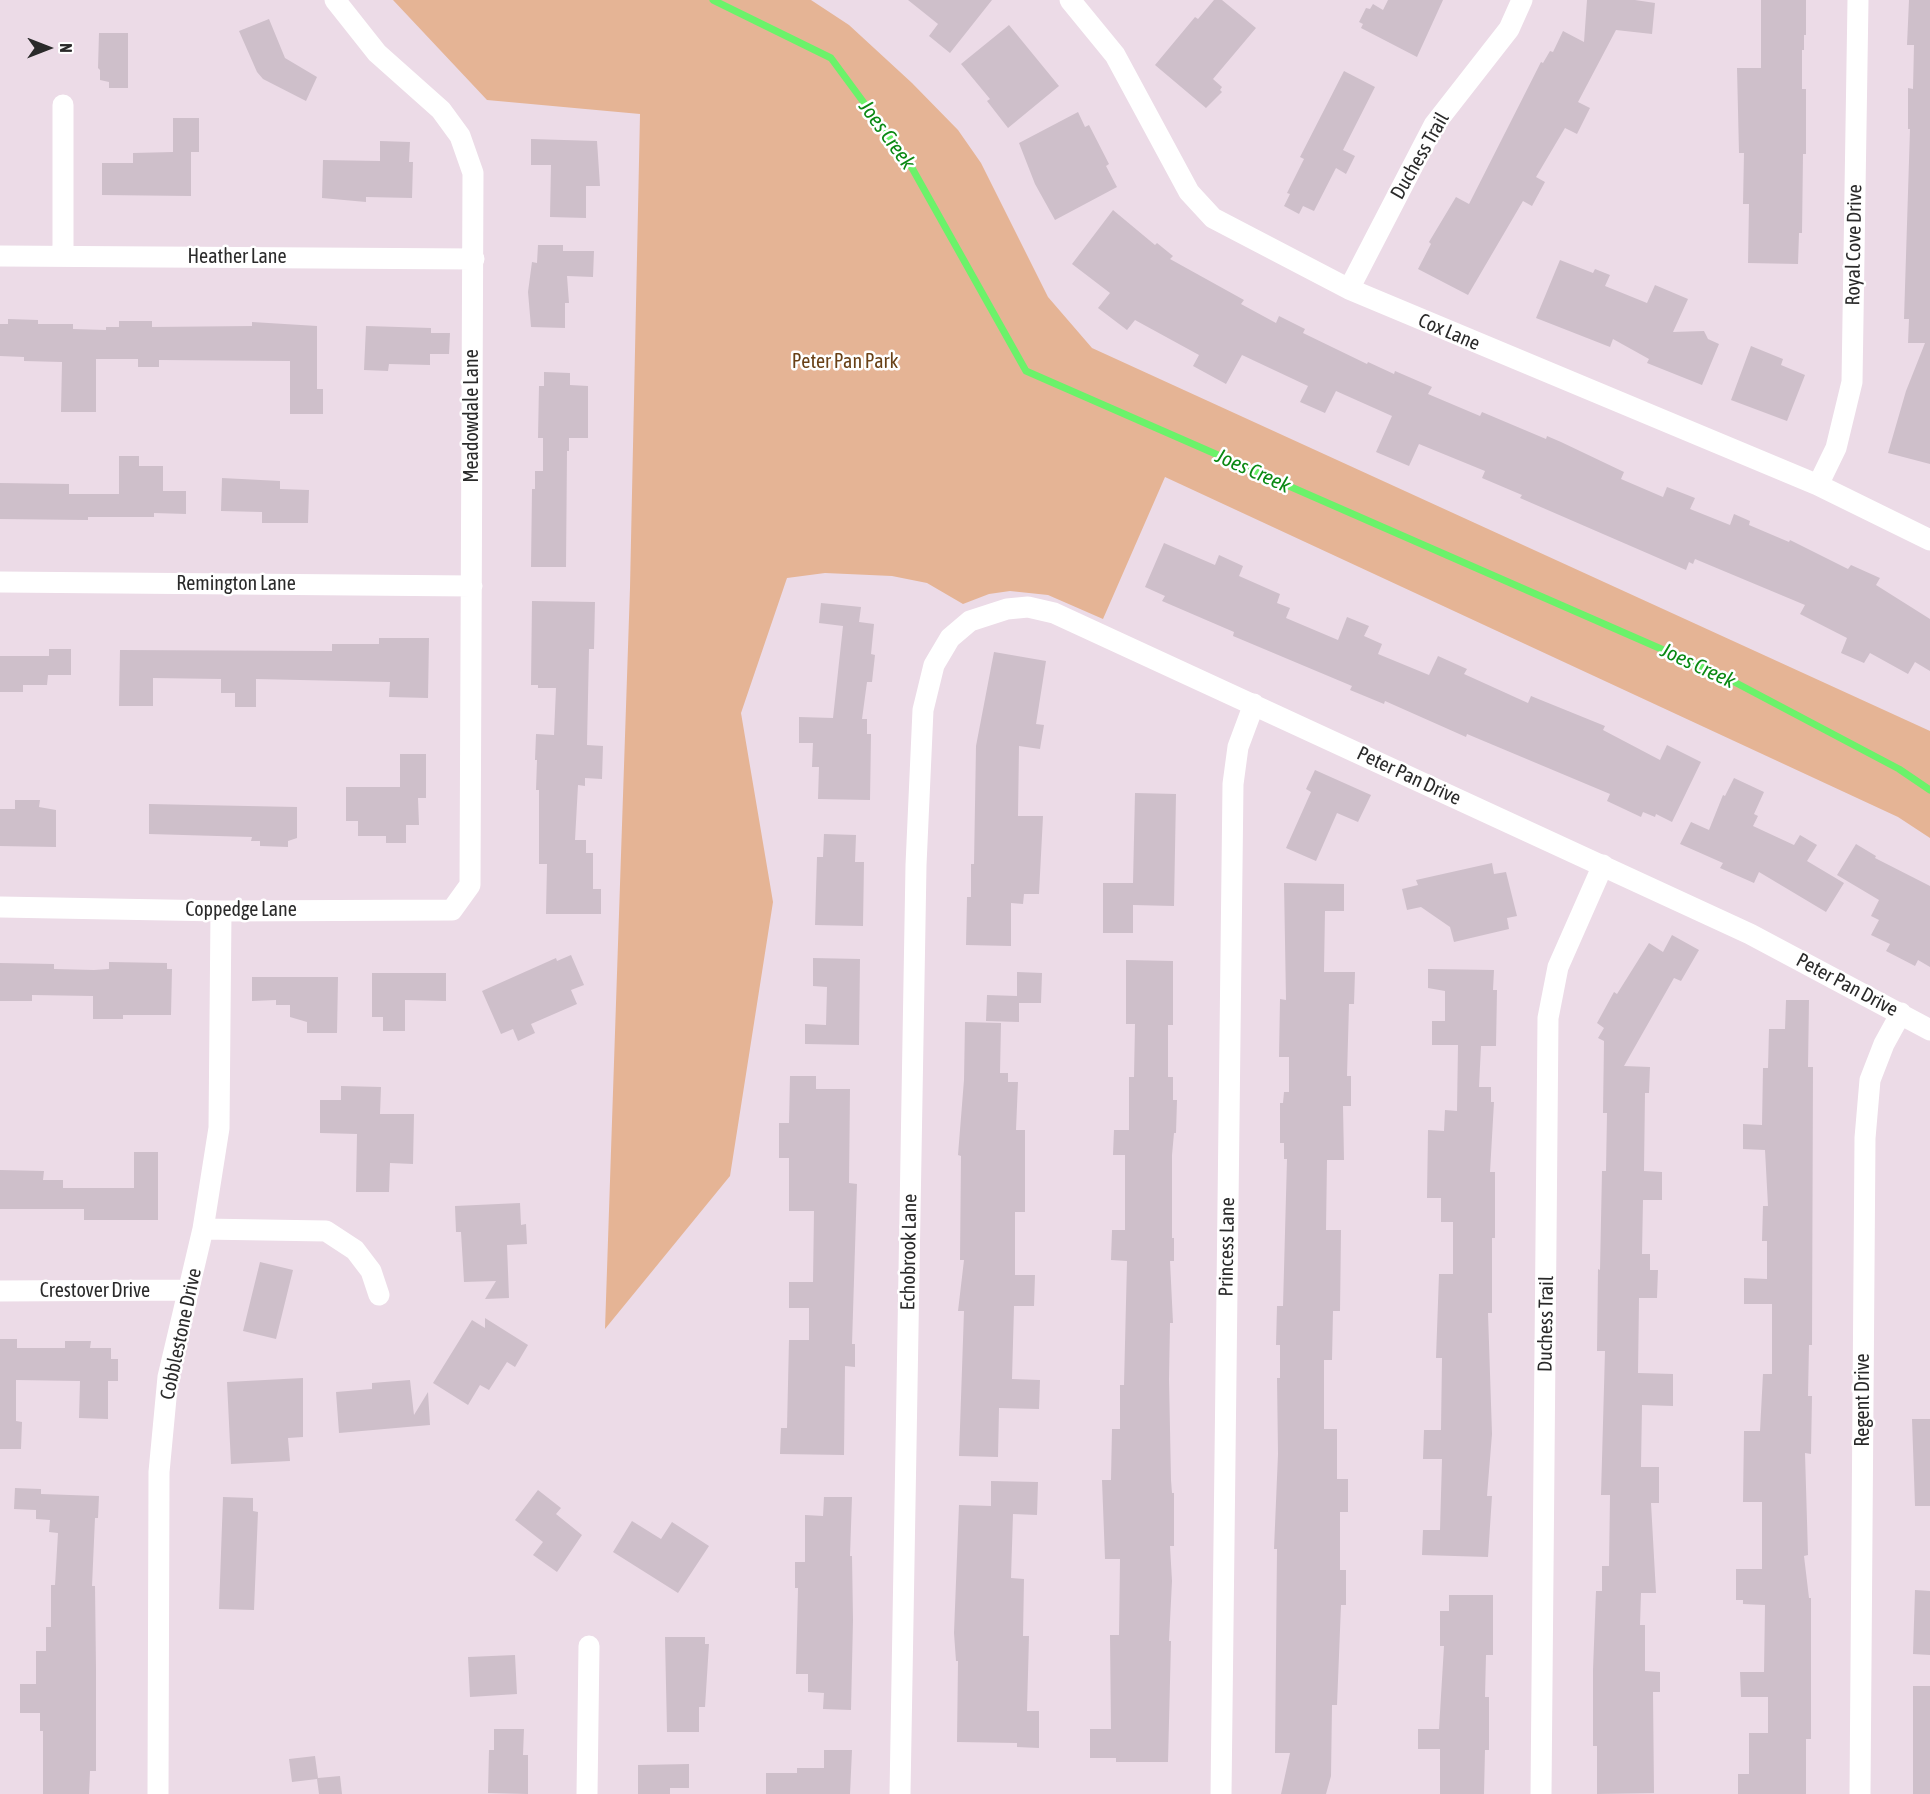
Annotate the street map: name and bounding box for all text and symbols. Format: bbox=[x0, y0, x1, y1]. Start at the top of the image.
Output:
north arrow bbox=[18, 18, 78, 78]
text: N bbox=[57, 43, 75, 53]
water label: Joes Creek bbox=[853, 96, 921, 174]
street label: Duchess Trail bbox=[1386, 108, 1454, 204]
street label: Royal Cove Drive bbox=[1841, 184, 1867, 306]
street label: Heather Lane bbox=[188, 245, 286, 269]
street label: Cox Lane bbox=[1414, 308, 1484, 356]
street label: Meadowdale Lane bbox=[460, 349, 484, 483]
park label: Peter Pan Park bbox=[792, 350, 898, 374]
water label: Joes Creek bbox=[1212, 443, 1294, 499]
street label: Remington Lane bbox=[176, 572, 296, 596]
water label: Joes Creek bbox=[1657, 638, 1739, 694]
street label: Peter Pan Drive bbox=[1353, 741, 1465, 811]
street label: Coppedge Lane bbox=[185, 898, 297, 922]
street label: Peter Pan Drive bbox=[1792, 948, 1902, 1022]
street label: Echobrook Lane bbox=[896, 1194, 922, 1310]
street label: Princess Lane bbox=[1214, 1197, 1240, 1297]
street label: Cobblestone Drive bbox=[155, 1266, 207, 1402]
street label: Duchess Trail bbox=[1533, 1276, 1559, 1372]
street label: Crestover Drive bbox=[40, 1279, 150, 1303]
street label: Regent Drive bbox=[1851, 1353, 1875, 1447]

